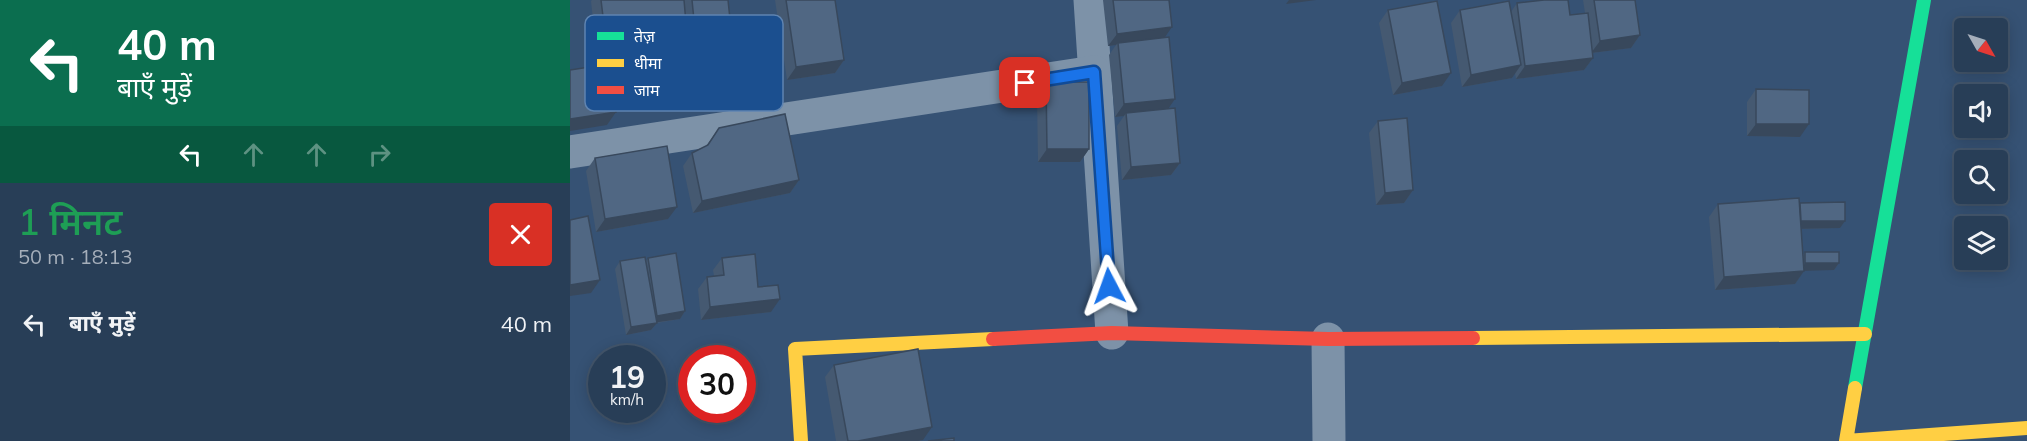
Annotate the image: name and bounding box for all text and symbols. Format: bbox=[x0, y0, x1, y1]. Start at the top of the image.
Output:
legend bbox=[585, 15, 783, 111]
text: 40 m bbox=[117, 18, 217, 71]
north arrow bbox=[1954, 18, 2008, 72]
map controls bbox=[1954, 18, 2008, 270]
icon: left bbox=[18, 24, 96, 102]
text: तेज़ bbox=[634, 26, 656, 46]
text: धीमा bbox=[634, 53, 663, 73]
pin bbox=[999, 57, 1050, 108]
icon: arrive bbox=[1008, 66, 1041, 99]
text: बाएँ मुड़ें bbox=[117, 70, 192, 104]
text: जाम bbox=[634, 80, 660, 100]
button: sound bbox=[1954, 84, 2008, 138]
icon: left bbox=[174, 138, 207, 171]
icon: ahead bbox=[237, 138, 270, 171]
icon: ahead bbox=[300, 138, 333, 171]
icon: right bbox=[363, 138, 396, 171]
button: search bbox=[1954, 150, 2008, 204]
text: 1 मिनट bbox=[18, 199, 122, 244]
button: close bbox=[489, 203, 552, 266]
button: layers bbox=[1954, 216, 2008, 270]
text: 50 m · 18:13 bbox=[18, 244, 132, 269]
position arrow bbox=[1077, 254, 1141, 318]
icon: left bbox=[18, 308, 51, 341]
text: बाएँ मुड़ें bbox=[69, 309, 135, 337]
text: 40 m bbox=[501, 310, 552, 338]
speed limit sign: 30 bbox=[678, 345, 756, 423]
text: 19 bbox=[609, 358, 645, 396]
text: km/h bbox=[610, 390, 644, 409]

